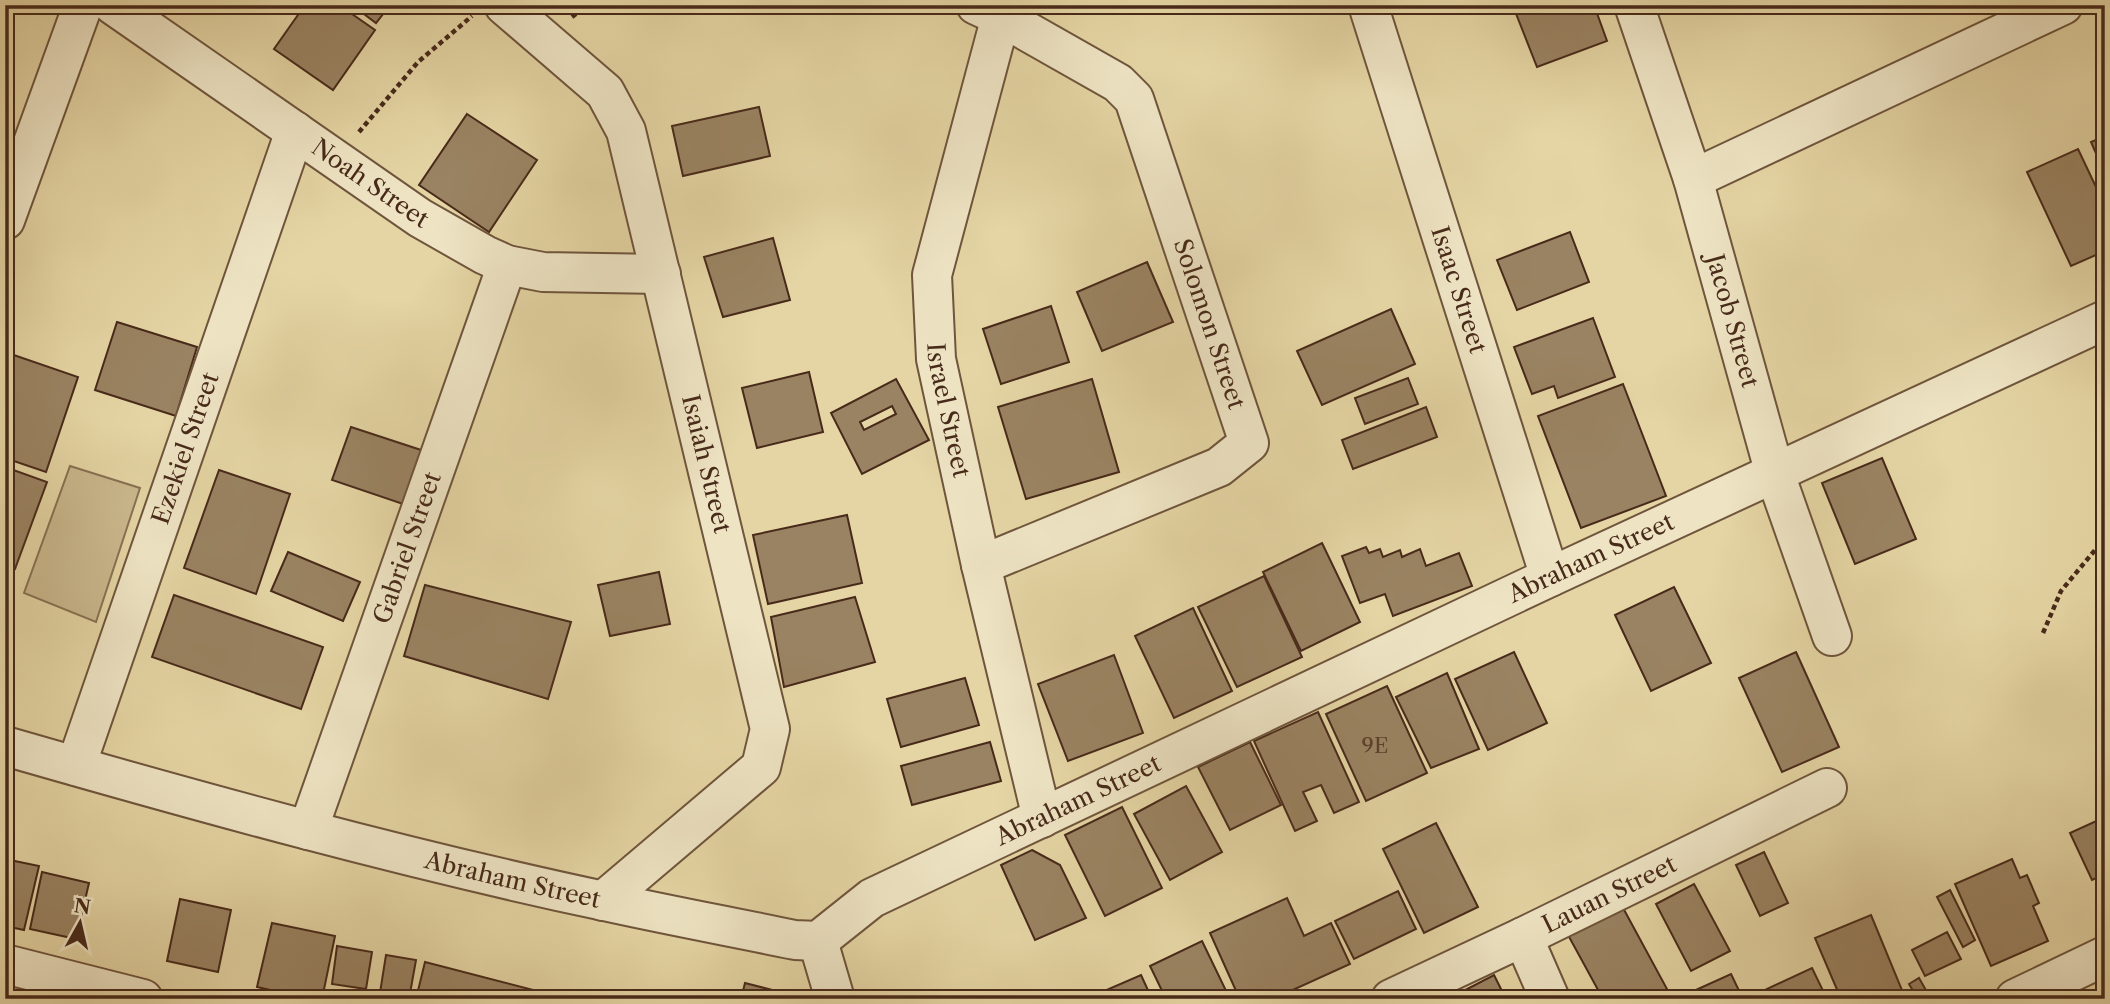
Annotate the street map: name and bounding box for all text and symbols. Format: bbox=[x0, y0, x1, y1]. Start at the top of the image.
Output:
street label: Noah Street bbox=[306, 132, 434, 234]
street label: Isaac Street bbox=[1425, 223, 1493, 357]
street label: Solomon Street bbox=[1168, 235, 1252, 413]
street label: Jacob Street bbox=[1700, 247, 1765, 391]
street label: Israel Street bbox=[921, 342, 977, 481]
street label: Ezekiel Street bbox=[146, 368, 225, 528]
street label: Isaiah Street bbox=[676, 392, 737, 536]
street label: Gabriel Street bbox=[367, 468, 447, 628]
street label: Abraham Street bbox=[1502, 507, 1679, 609]
house number: 9E bbox=[1362, 733, 1388, 758]
street label: Abraham Street bbox=[990, 748, 1166, 852]
street label: Abraham Street bbox=[421, 845, 604, 914]
street label: Lauan Street bbox=[1537, 849, 1681, 939]
north arrow bbox=[46, 888, 116, 958]
text: N bbox=[73, 894, 92, 919]

